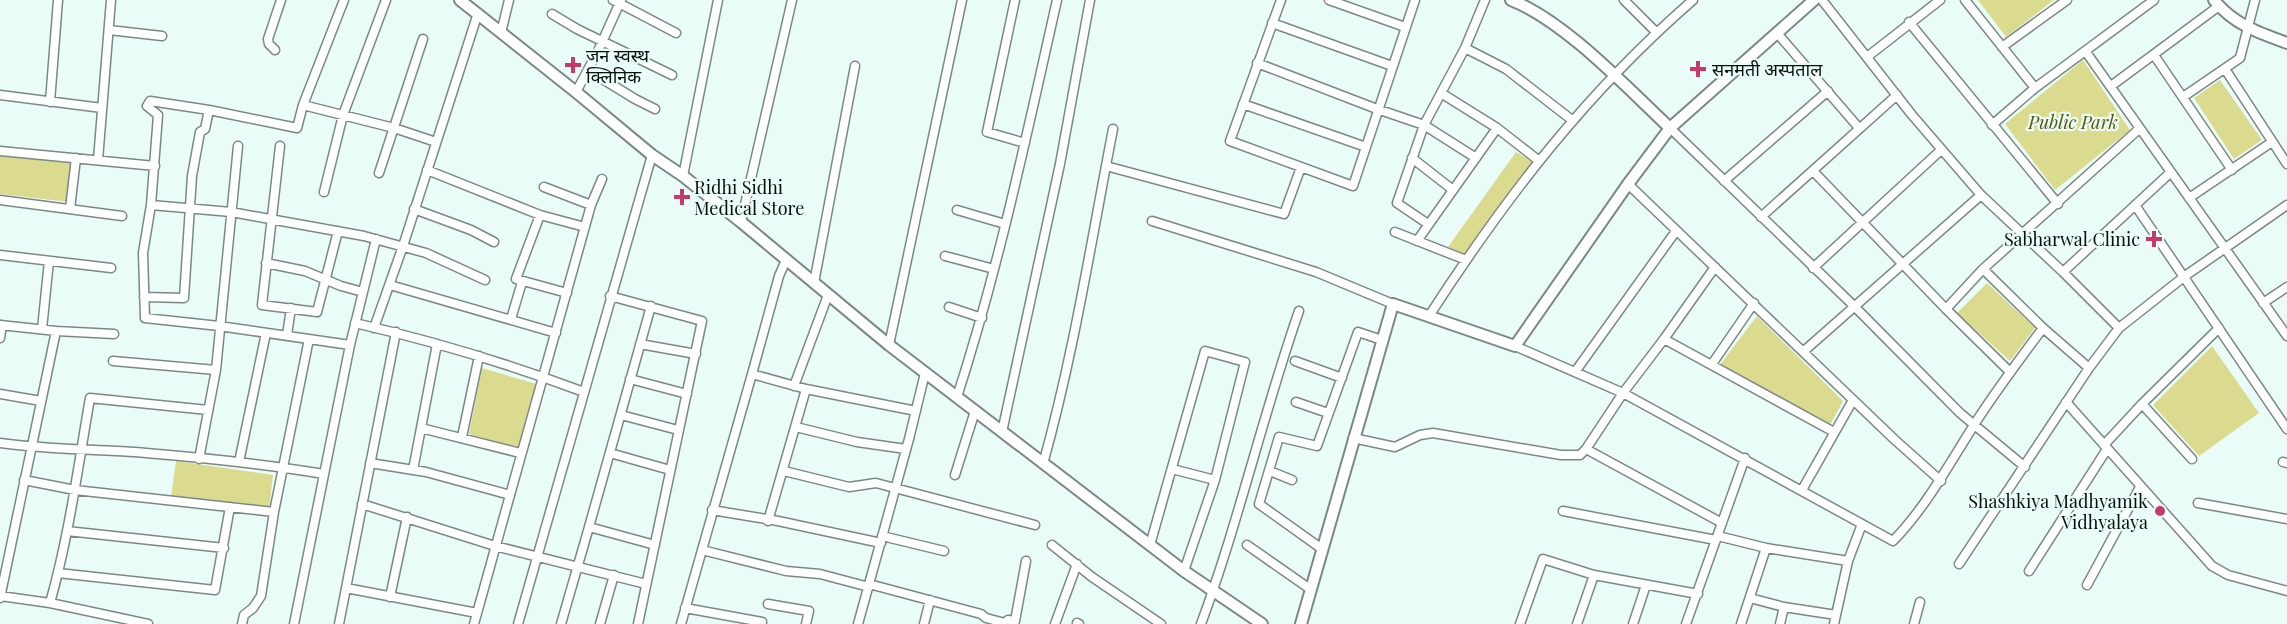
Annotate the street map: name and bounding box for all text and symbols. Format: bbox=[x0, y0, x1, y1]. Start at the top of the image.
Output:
place label: जन स्वस्थ क्लिनिक bbox=[586, 43, 649, 88]
marker: जन स्वस्थ क्लिनिक bbox=[564, 56, 582, 74]
place label: सनमती अस्पताल bbox=[1712, 57, 1823, 81]
marker: सनमती अस्पताल bbox=[1689, 60, 1707, 78]
park label: Public Park bbox=[2027, 110, 2118, 134]
place label: Ridhi Sidhi Medical Store bbox=[694, 175, 804, 220]
marker: Ridhi Sidhi Medical Store bbox=[675, 190, 689, 204]
place label: Sabharwal Clinic bbox=[2004, 227, 2140, 251]
marker: Sabharwal Clinic bbox=[2145, 230, 2163, 248]
place label: Shashkiya Madhyamik Vidhyalaya bbox=[1968, 489, 2148, 534]
marker: Shashkiya Madhyamik Vidhyalaya bbox=[2153, 504, 2167, 518]

